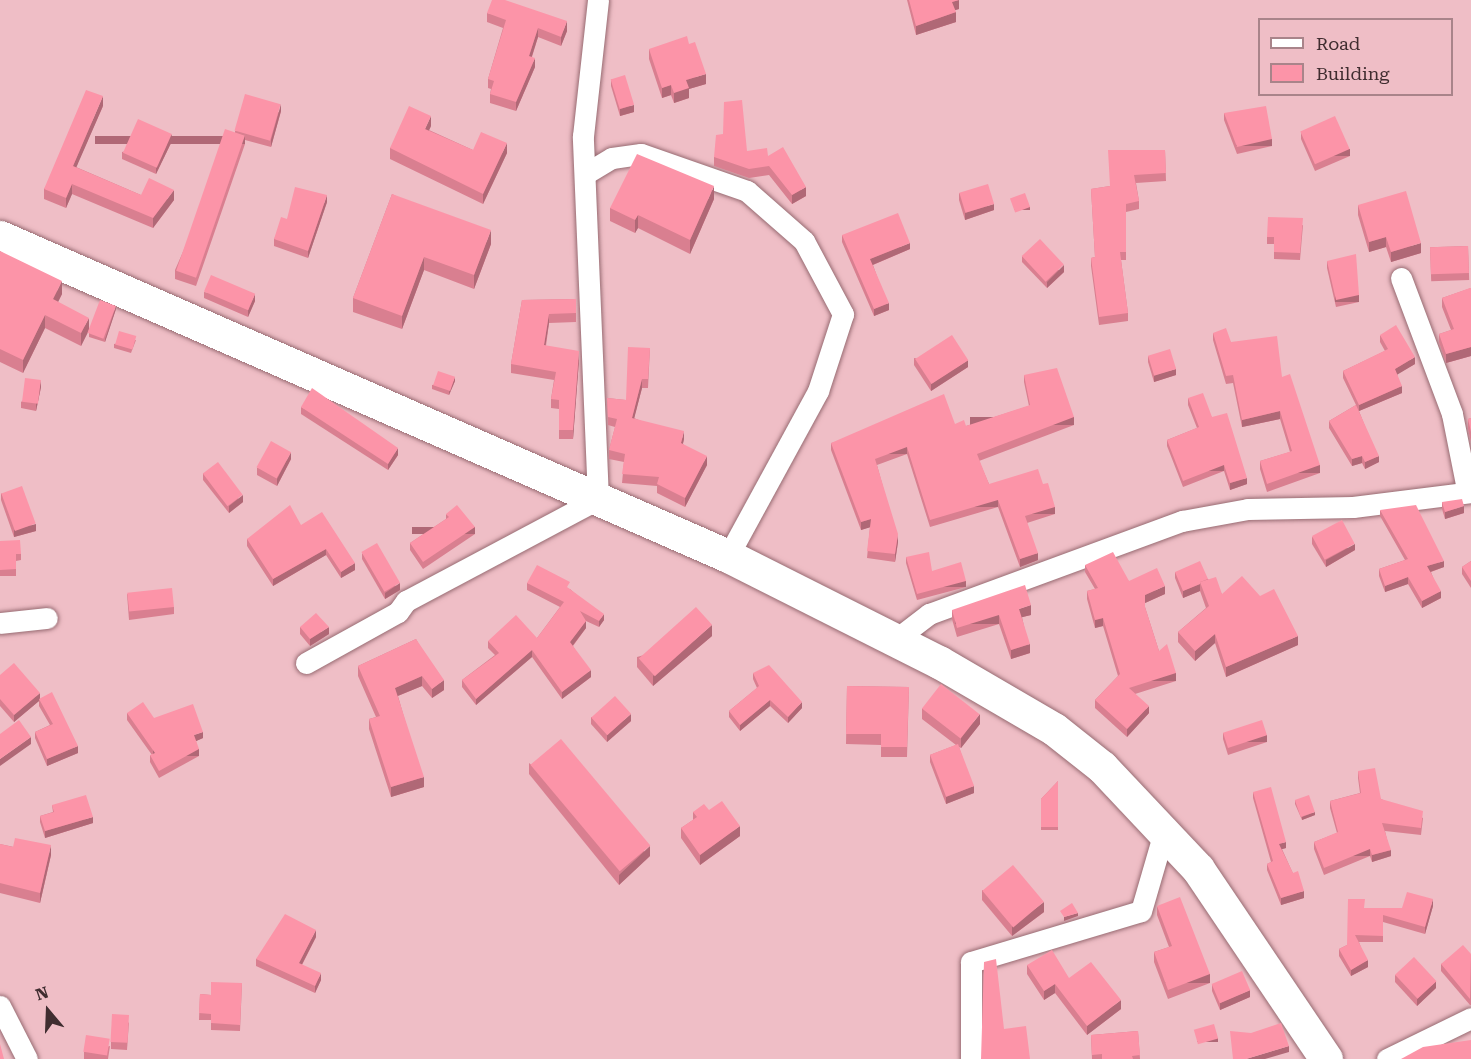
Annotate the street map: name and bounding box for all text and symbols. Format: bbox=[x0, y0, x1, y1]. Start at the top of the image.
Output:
legend bbox=[1258, 18, 1453, 96]
text: Road bbox=[1316, 33, 1360, 54]
text: Building bbox=[1316, 63, 1390, 84]
north arrow bbox=[18, 981, 78, 1041]
text: N bbox=[33, 983, 51, 1004]

